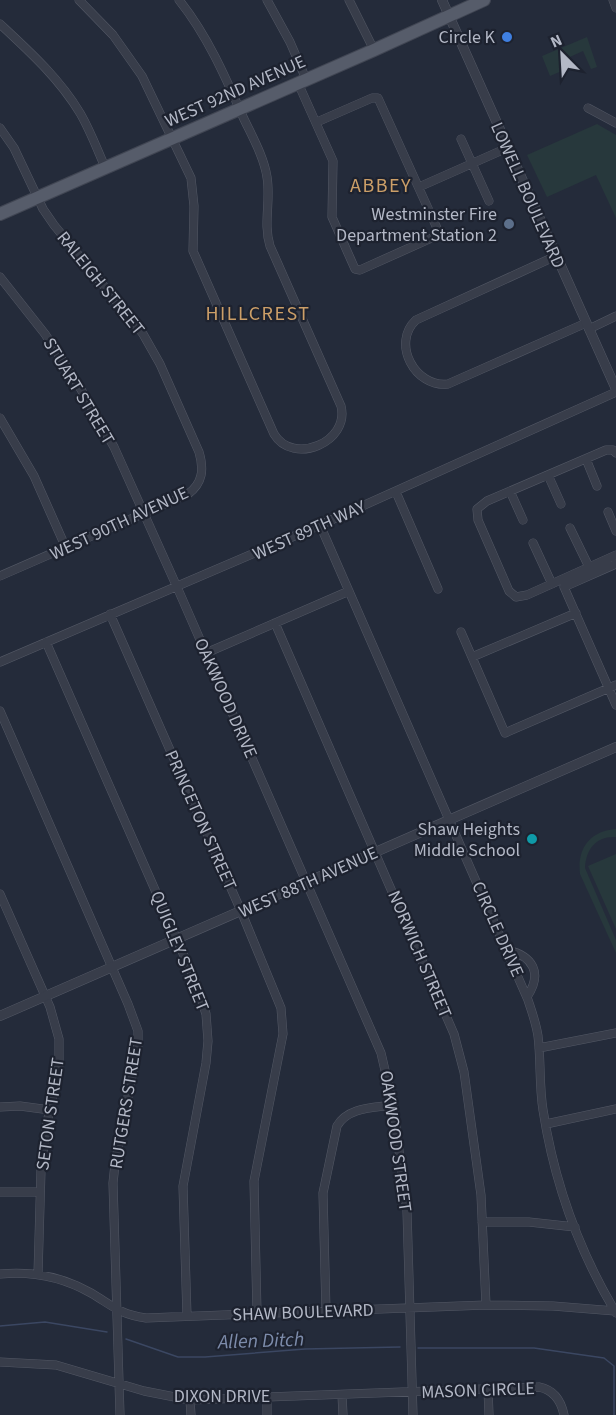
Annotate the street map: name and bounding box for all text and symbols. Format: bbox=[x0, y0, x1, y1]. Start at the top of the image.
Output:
north arrow bbox=[532, 24, 592, 84]
place label: Circle K bbox=[438, 25, 496, 50]
text: N bbox=[547, 29, 566, 53]
marker: Circle K bbox=[500, 30, 514, 44]
street label: WEST 92ND AVENUE bbox=[161, 49, 309, 134]
street label: LOWELL BOULEVARD bbox=[484, 118, 571, 272]
district label: ABBEY bbox=[350, 172, 412, 200]
place label: Westminster Fire Department Station 2 bbox=[336, 202, 497, 248]
marker: Westminster Fire Department Station 2 bbox=[502, 217, 516, 231]
street label: RALEIGH STREET bbox=[51, 226, 151, 341]
district label: HILLCREST bbox=[205, 300, 311, 328]
street label: STUART STREET bbox=[37, 333, 121, 450]
street label: WEST 90TH AVENUE bbox=[46, 480, 192, 566]
street label: WEST 89TH WAY bbox=[249, 494, 370, 567]
street label: OAKWOOD DRIVE bbox=[188, 634, 263, 762]
street label: PRINCETON STREET bbox=[158, 746, 243, 894]
place label: Shaw Heights Middle School bbox=[414, 817, 520, 863]
marker: Shaw Heights Middle School bbox=[525, 832, 539, 846]
street label: WEST 88TH AVENUE bbox=[235, 841, 382, 924]
street label: CIRCLE DRIVE bbox=[465, 877, 530, 981]
street label: QUIGLEY STREET bbox=[144, 887, 215, 1015]
street label: NORWICH STREET bbox=[381, 887, 458, 1022]
street label: RUTGERS STREET bbox=[104, 1035, 149, 1171]
street label: SETON STREET bbox=[30, 1056, 71, 1172]
street label: OAKWOOD STREET bbox=[373, 1069, 418, 1214]
street label: SHAW BOULEVARD bbox=[232, 1298, 374, 1327]
water label: Allen Ditch bbox=[215, 1326, 305, 1357]
street label: MASON CIRCLE bbox=[421, 1376, 535, 1405]
street label: DIXON DRIVE bbox=[174, 1384, 270, 1409]

